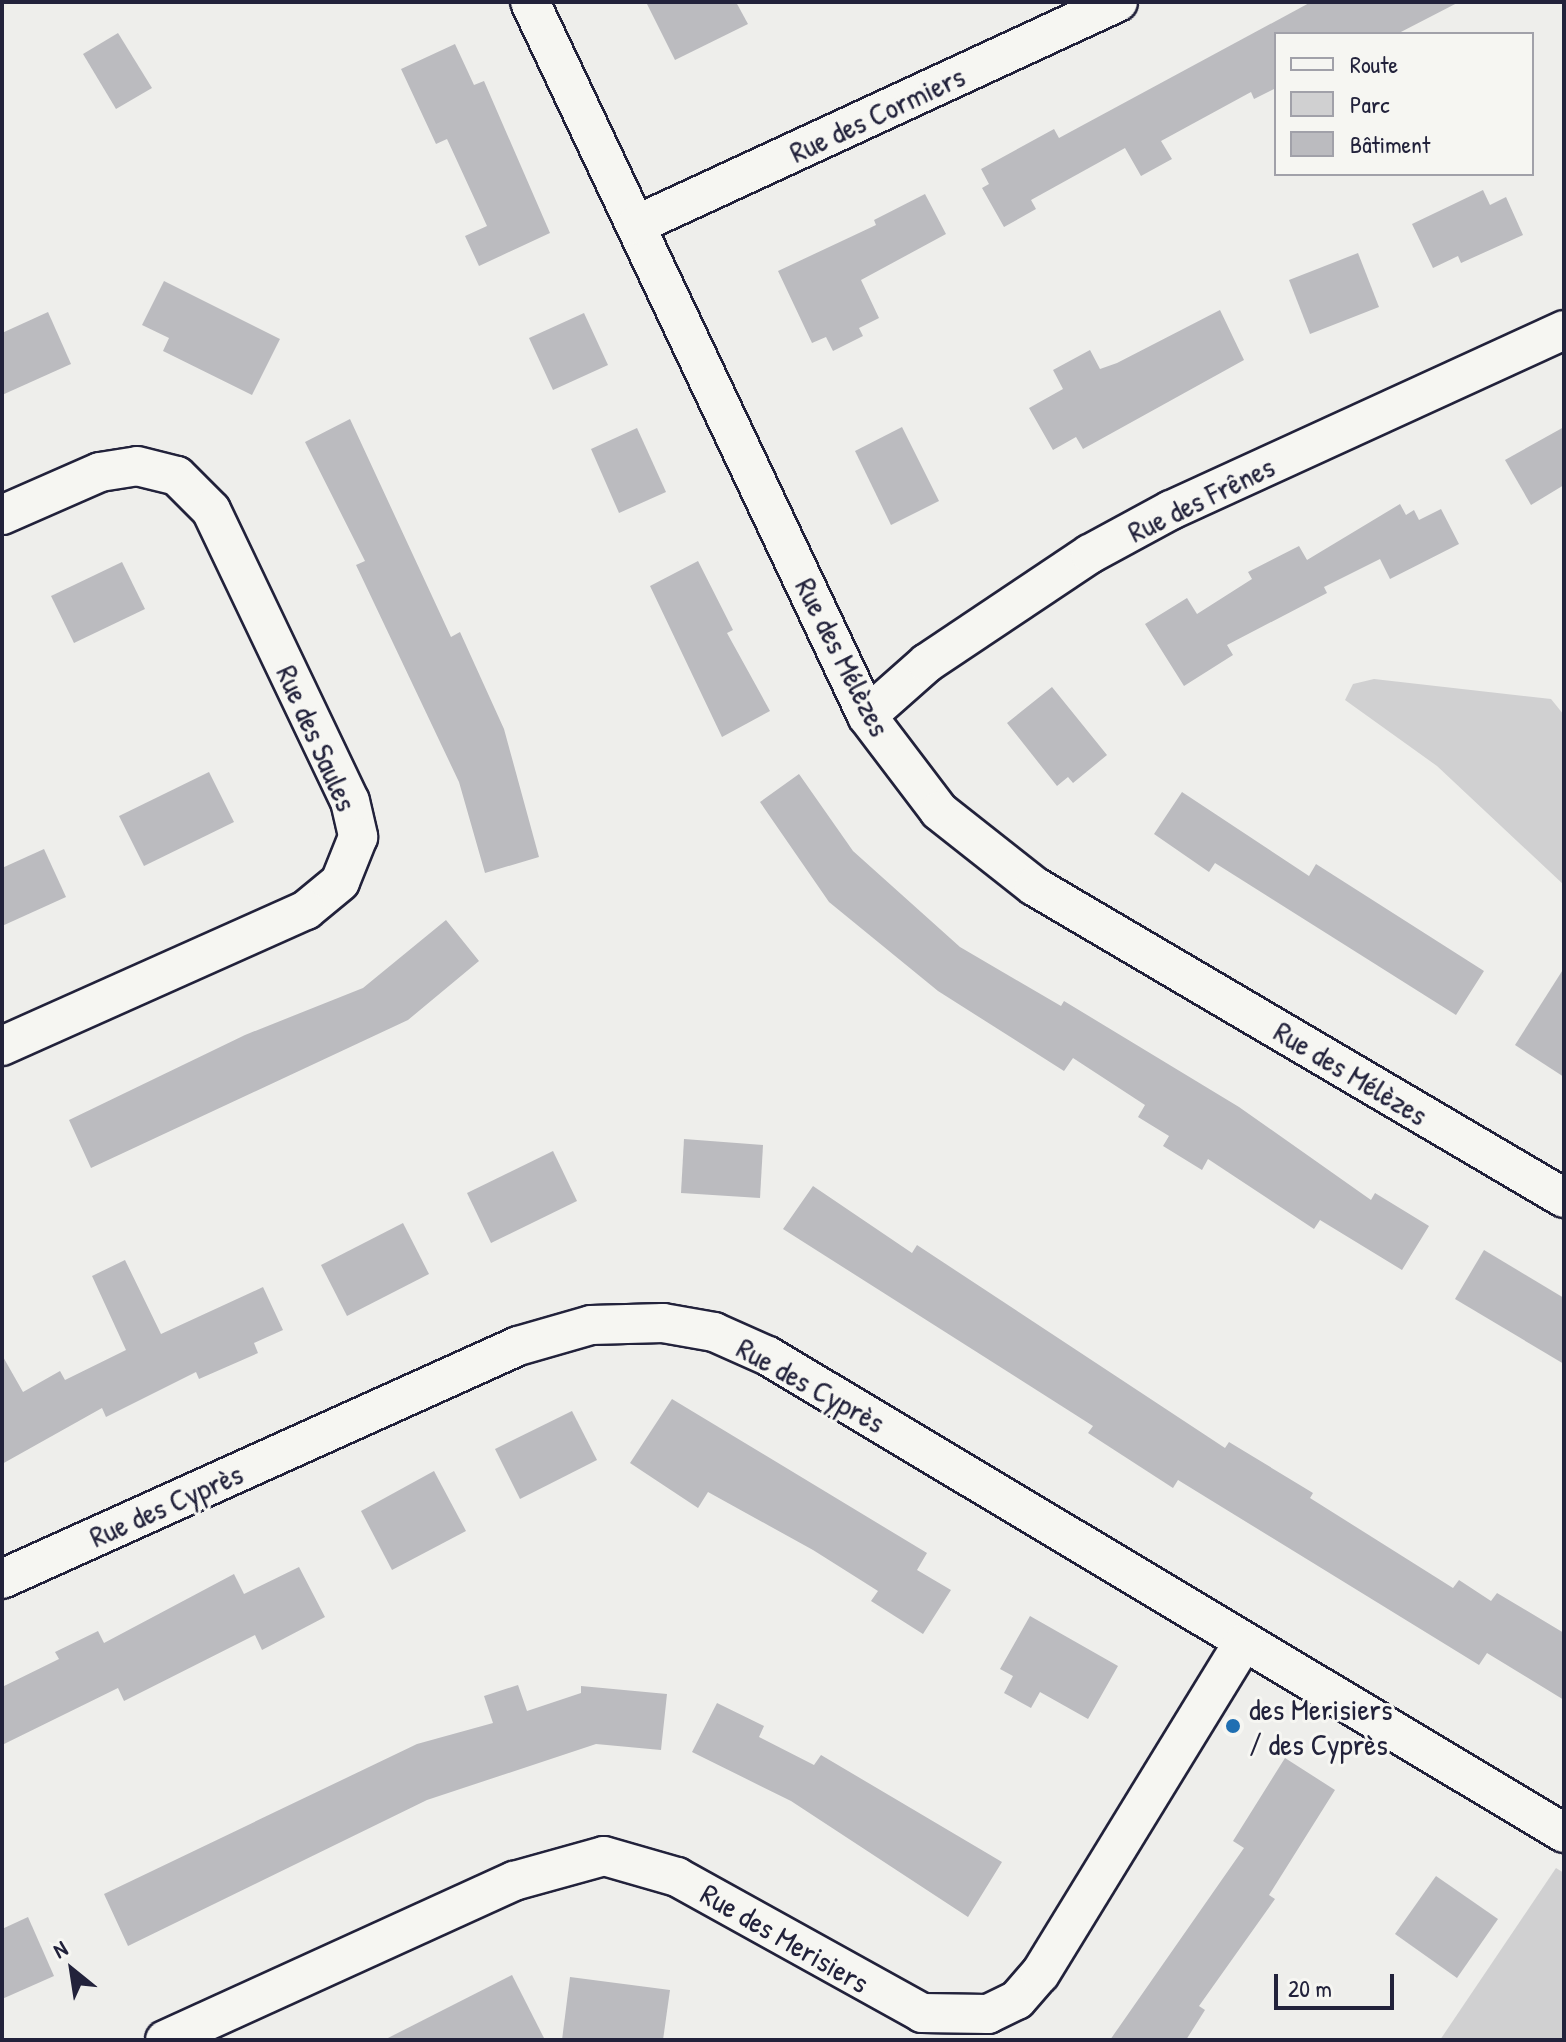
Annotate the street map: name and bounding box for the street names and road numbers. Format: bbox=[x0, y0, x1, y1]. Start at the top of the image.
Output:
street label: Rue des Cormiers bbox=[784, 58, 970, 170]
street label: Rue des Frênes bbox=[1122, 448, 1280, 550]
street label: Rue des Mélèzes bbox=[788, 572, 898, 742]
street label: Rue des Saules bbox=[269, 660, 365, 816]
street label: Rue des Mélèzes bbox=[1268, 1013, 1434, 1133]
street label: Rue des Cyprès bbox=[731, 1330, 891, 1440]
street label: Rue des Cyprès bbox=[84, 1455, 248, 1555]
street label: Rue des Merisiers bbox=[695, 1875, 875, 2001]

